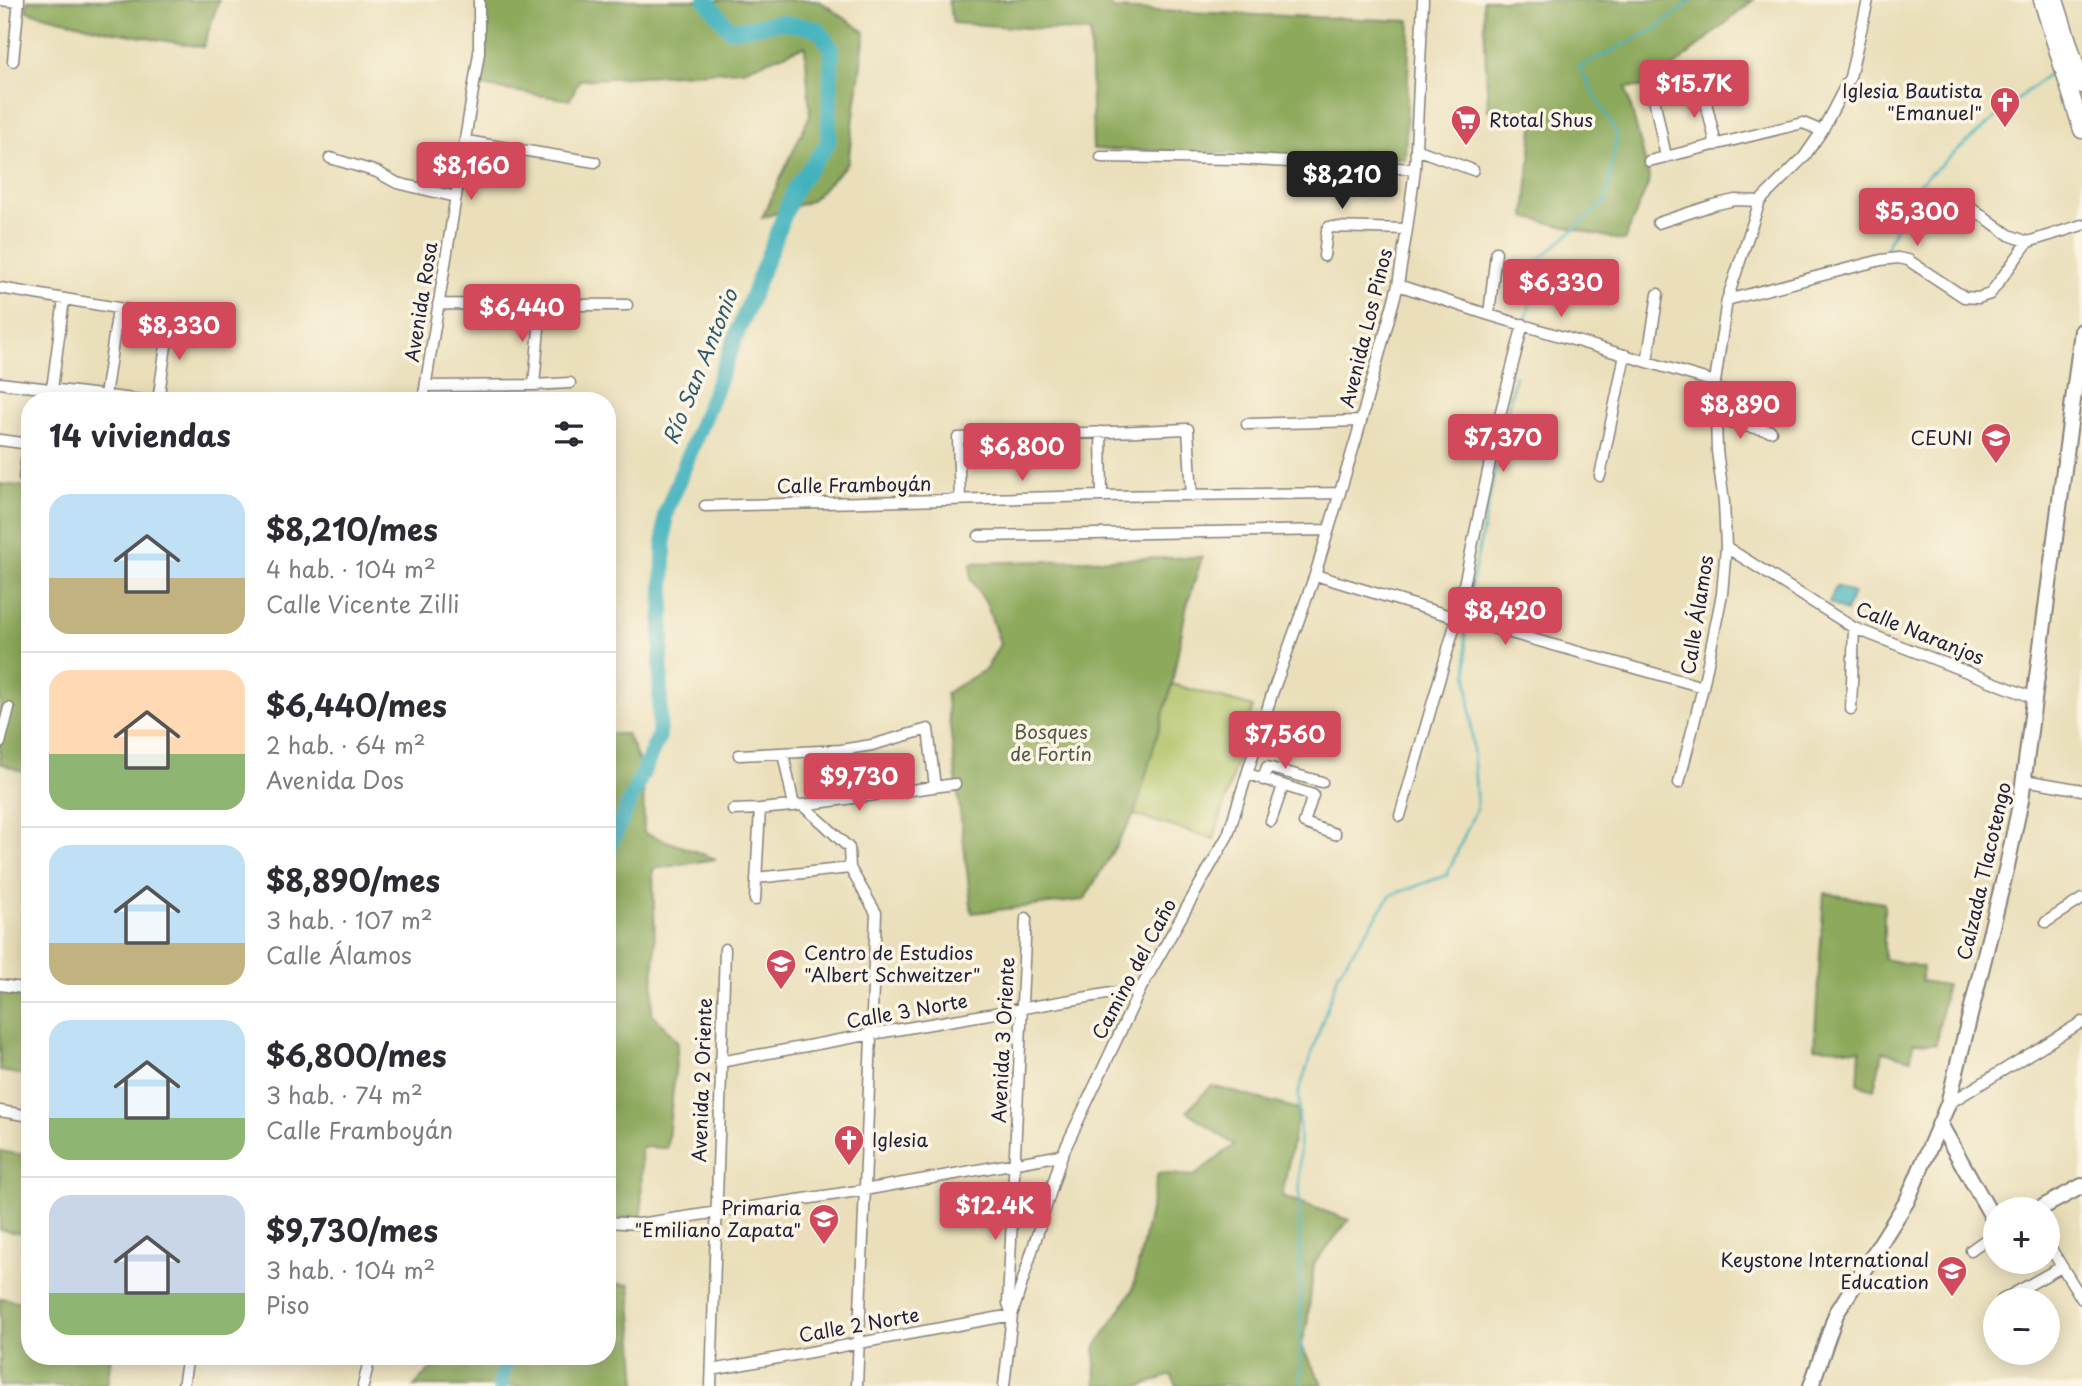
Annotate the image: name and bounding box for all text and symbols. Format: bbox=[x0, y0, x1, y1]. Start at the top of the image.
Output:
pin: $15.7K bbox=[1637, 60, 1751, 120]
text: $15.7K bbox=[1656, 65, 1732, 100]
place label: Iglesia Bautista "Emanuel" bbox=[1842, 76, 1982, 126]
church icon: Iglesia Bautista "Emanuel" bbox=[1988, 85, 2022, 129]
supermarket icon: Rtotal Shus bbox=[1449, 103, 1483, 147]
place label: Rtotal Shus bbox=[1489, 105, 1593, 133]
pin: $8,160 bbox=[414, 142, 528, 202]
text: $8,160 bbox=[433, 147, 509, 182]
pin: $8,210 bbox=[1285, 152, 1399, 211]
text: $8,210 bbox=[1303, 156, 1381, 191]
pin: $5,300 bbox=[1860, 188, 1974, 248]
text: $5,300 bbox=[1875, 193, 1959, 228]
street label: Avenida Rosa bbox=[397, 239, 443, 364]
street label: Avenida Los Pinos bbox=[1332, 245, 1398, 410]
pin: $6,330 bbox=[1504, 260, 1618, 319]
text: $6,330 bbox=[1519, 264, 1603, 299]
water label: Río San Antonio bbox=[653, 283, 745, 449]
pin: $6,440 bbox=[465, 284, 579, 344]
text: $6,440 bbox=[479, 289, 565, 324]
pin: $8,330 bbox=[122, 302, 236, 362]
text: $8,330 bbox=[138, 307, 220, 342]
pin: $8,890 bbox=[1683, 382, 1797, 441]
text: $8,890 bbox=[1700, 386, 1780, 421]
text: 14 viviendas bbox=[49, 412, 231, 457]
pin: $7,370 bbox=[1446, 414, 1560, 474]
icon: filters bbox=[550, 415, 588, 453]
text: $7,370 bbox=[1464, 419, 1542, 454]
school or university icon: CEUNI bbox=[1979, 421, 2013, 465]
place label: CEUNI bbox=[1911, 423, 1973, 451]
pin: $6,800 bbox=[965, 424, 1079, 483]
text: $6,800 bbox=[979, 428, 1065, 463]
street label: Calle Framboyán bbox=[776, 469, 932, 499]
text: $8,210/mes bbox=[266, 506, 438, 551]
icon: home bbox=[105, 522, 189, 606]
text: 4 hab. · 104 m² bbox=[266, 551, 436, 586]
street label: Calle Álamos bbox=[1673, 553, 1719, 676]
text: Calle Vicente Zilli bbox=[266, 586, 459, 621]
pin: $8,420 bbox=[1448, 588, 1562, 647]
text: $8,420 bbox=[1464, 592, 1546, 627]
street label: Calle Naranjos bbox=[1852, 594, 1989, 671]
text: $6,440/mes bbox=[266, 682, 447, 727]
icon: home bbox=[105, 698, 189, 782]
pin: $7,560 bbox=[1228, 712, 1342, 771]
text: $7,560 bbox=[1245, 716, 1325, 751]
park label: Bosques de Fortín bbox=[1010, 717, 1092, 767]
text: 2 hab. · 64 m² bbox=[266, 727, 426, 762]
pin: $9,730 bbox=[802, 754, 916, 813]
text: $9,730 bbox=[820, 758, 898, 793]
text: Avenida Dos bbox=[266, 762, 404, 797]
street label: Calzada Tlacotengo bbox=[1949, 779, 2017, 962]
text: $8,890/mes bbox=[266, 857, 440, 902]
icon: home bbox=[105, 873, 189, 957]
street label: Camino del Caño bbox=[1084, 893, 1182, 1044]
text: 3 hab. · 107 m² bbox=[266, 902, 433, 937]
text: Calle Álamos bbox=[266, 937, 412, 972]
place label: Centro de Estudios "Albert Schweitzer" bbox=[804, 938, 980, 988]
school or university icon: Centro de Estudios "Albert Schweitzer" bbox=[764, 947, 798, 991]
street label: Avenida 3 Oriente bbox=[984, 956, 1020, 1124]
street label: Calle 3 Norte bbox=[844, 986, 970, 1034]
street label: Avenida 2 Oriente bbox=[684, 997, 718, 1163]
text: $6,800/mes bbox=[266, 1032, 447, 1077]
icon: home bbox=[105, 1048, 189, 1132]
text: 3 hab. · 74 m² bbox=[266, 1077, 423, 1112]
text: Calle Framboyán bbox=[266, 1112, 453, 1147]
church icon: Iglesia bbox=[832, 1123, 866, 1167]
place label: Iglesia bbox=[872, 1125, 928, 1153]
pin: $12.4K bbox=[938, 1182, 1052, 1242]
text: $12.4K bbox=[956, 1187, 1034, 1222]
place label: Primaria "Emiliano Zapata" bbox=[635, 1193, 801, 1243]
map controls bbox=[1983, 1197, 2060, 1365]
button: + bbox=[1983, 1197, 2060, 1274]
school or university icon: Primaria "Emiliano Zapata" bbox=[807, 1202, 841, 1246]
text: $9,730/mes bbox=[266, 1207, 438, 1252]
icon: home bbox=[105, 1223, 189, 1307]
place label: Keystone International Education bbox=[1721, 1245, 1929, 1295]
text: 3 hab. · 104 m² bbox=[266, 1252, 435, 1287]
school or university icon: Keystone International Education bbox=[1935, 1254, 1969, 1298]
text: Piso bbox=[266, 1287, 310, 1322]
button: − bbox=[1983, 1288, 2060, 1365]
street label: Calle 2 Norte bbox=[797, 1300, 921, 1348]

